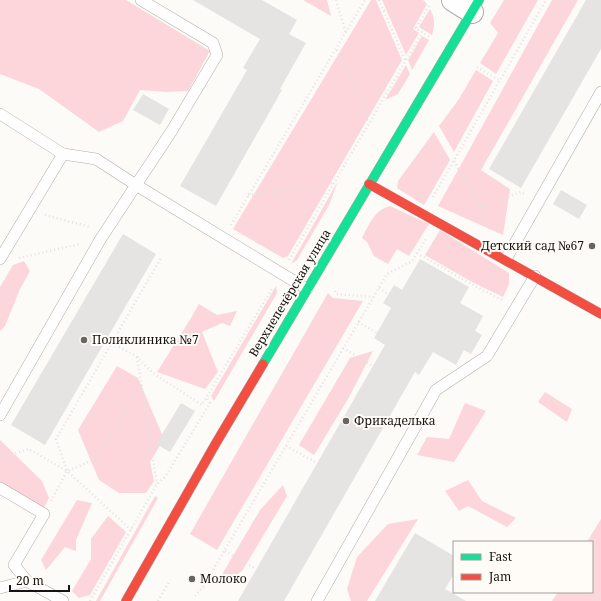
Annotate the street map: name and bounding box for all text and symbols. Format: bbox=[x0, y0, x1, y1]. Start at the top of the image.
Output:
street label: Верхнепечёрская улица bbox=[245, 226, 335, 360]
place label: Детский сад №67 bbox=[481, 237, 584, 254]
marker: Детский сад №67 bbox=[587, 241, 597, 251]
place label: Поликлиника №7 bbox=[92, 331, 199, 348]
marker: Поликлиника №7 bbox=[79, 335, 89, 345]
place label: Фрикаделька bbox=[354, 412, 436, 429]
marker: Фрикаделька bbox=[341, 416, 351, 426]
legend bbox=[453, 541, 593, 593]
text: Fast bbox=[489, 548, 512, 565]
scale bar bbox=[10, 567, 69, 593]
text: Jam bbox=[488, 568, 511, 585]
place label: Молоко bbox=[200, 570, 247, 587]
text: 20 m bbox=[16, 572, 44, 589]
marker: Молоко bbox=[187, 574, 197, 584]

